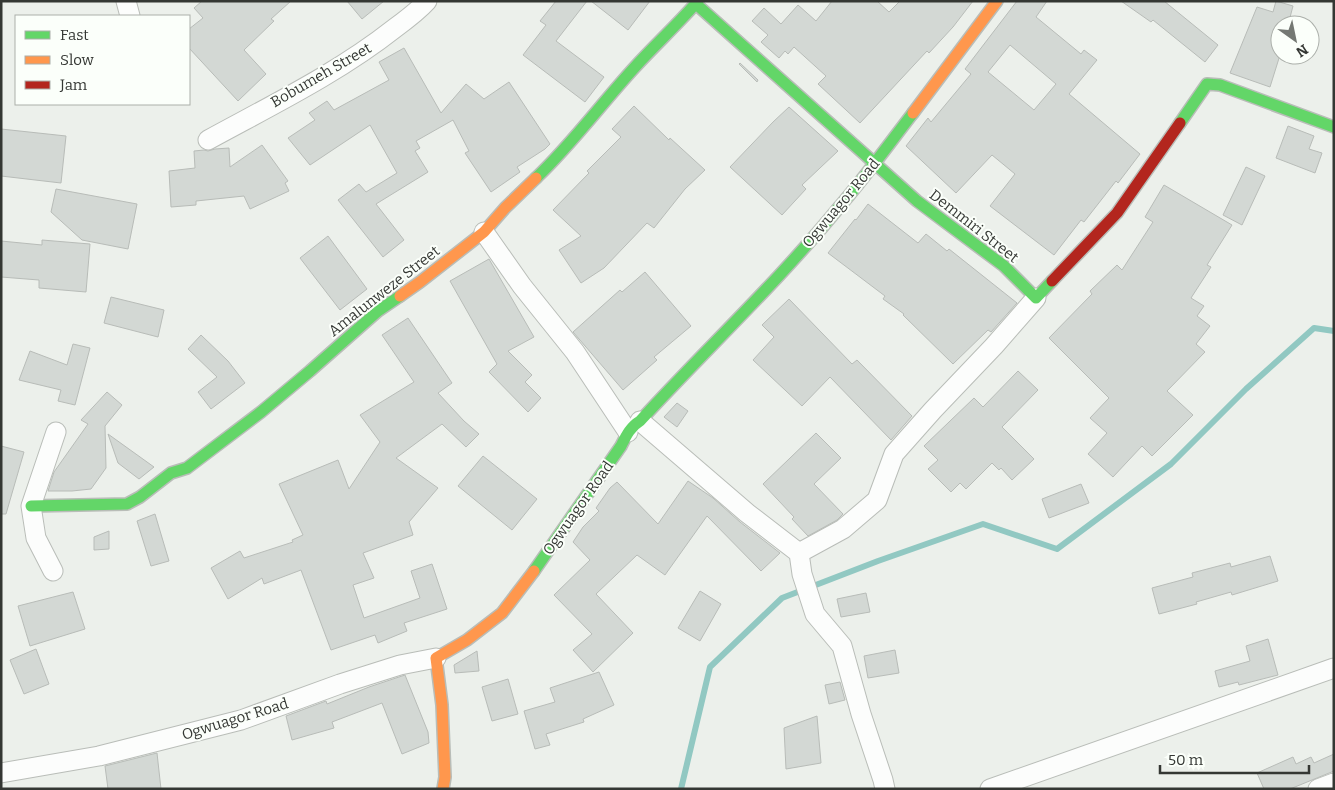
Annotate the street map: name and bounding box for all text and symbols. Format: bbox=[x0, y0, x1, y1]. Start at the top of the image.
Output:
legend bbox=[15, 15, 190, 105]
north arrow bbox=[1270, 15, 1320, 65]
text: Fast bbox=[60, 26, 89, 44]
street label: Bobumeh Street bbox=[267, 39, 375, 111]
text: N bbox=[1292, 40, 1311, 61]
text: Slow bbox=[60, 51, 95, 69]
text: Jam bbox=[59, 76, 88, 94]
street label: Ogwuagor Road bbox=[799, 155, 883, 251]
street label: Demmiri Street bbox=[926, 186, 1023, 267]
street label: Amalunweze Street bbox=[325, 242, 444, 340]
street label: Ogwuagor Road bbox=[539, 458, 617, 558]
street label: Ogwuagor Road bbox=[180, 694, 291, 744]
scale bar bbox=[1160, 742, 1309, 774]
text: 50 m bbox=[1168, 751, 1204, 769]

